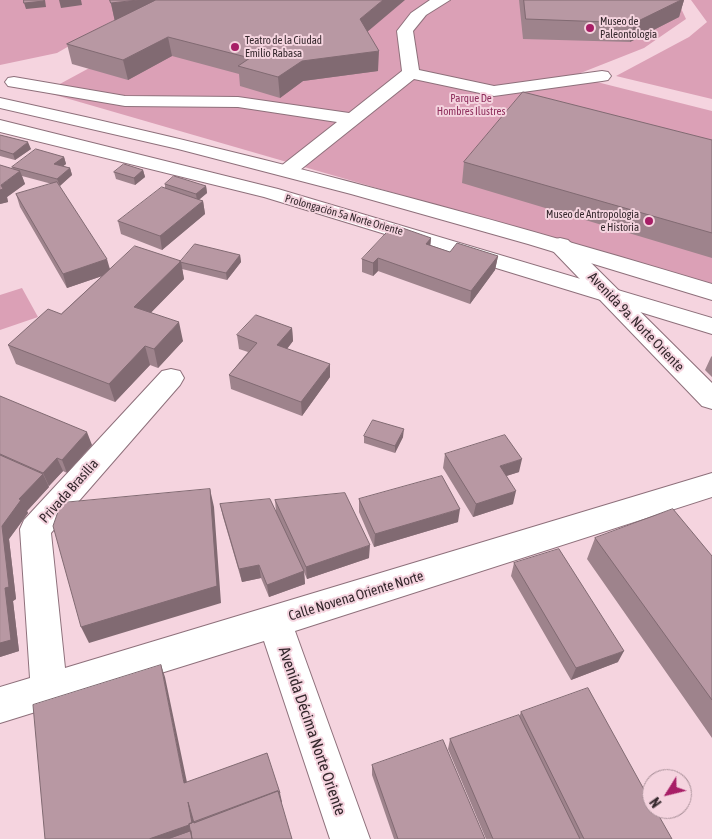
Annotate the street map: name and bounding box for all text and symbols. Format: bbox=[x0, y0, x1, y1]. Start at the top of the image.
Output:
place label: Museo de Paleontología bbox=[600, 15, 657, 41]
marker: Museo de Paleontología bbox=[584, 22, 596, 34]
place label: Teatro de la Ciudad Emilio Rabasa bbox=[245, 34, 322, 60]
marker: Teatro de la Ciudad Emilio Rabasa bbox=[229, 41, 241, 53]
park label: Parque De Hombres Ilustres bbox=[437, 92, 505, 118]
street label: Prolongación 5a Norte Oriente bbox=[284, 192, 404, 238]
place label: Museo de Antropología e Historia bbox=[546, 208, 639, 234]
marker: Museo de Antropología e Historia bbox=[643, 215, 655, 227]
street label: Avenida 9a. Norte Oriente bbox=[584, 269, 688, 375]
street label: Privada Brasilia bbox=[36, 456, 102, 526]
street label: Calle Novena Oriente Norte bbox=[287, 567, 425, 625]
street label: Avenida Décima Norte Oriente bbox=[274, 644, 350, 818]
north arrow bbox=[642, 769, 692, 819]
text: N bbox=[647, 794, 665, 810]

